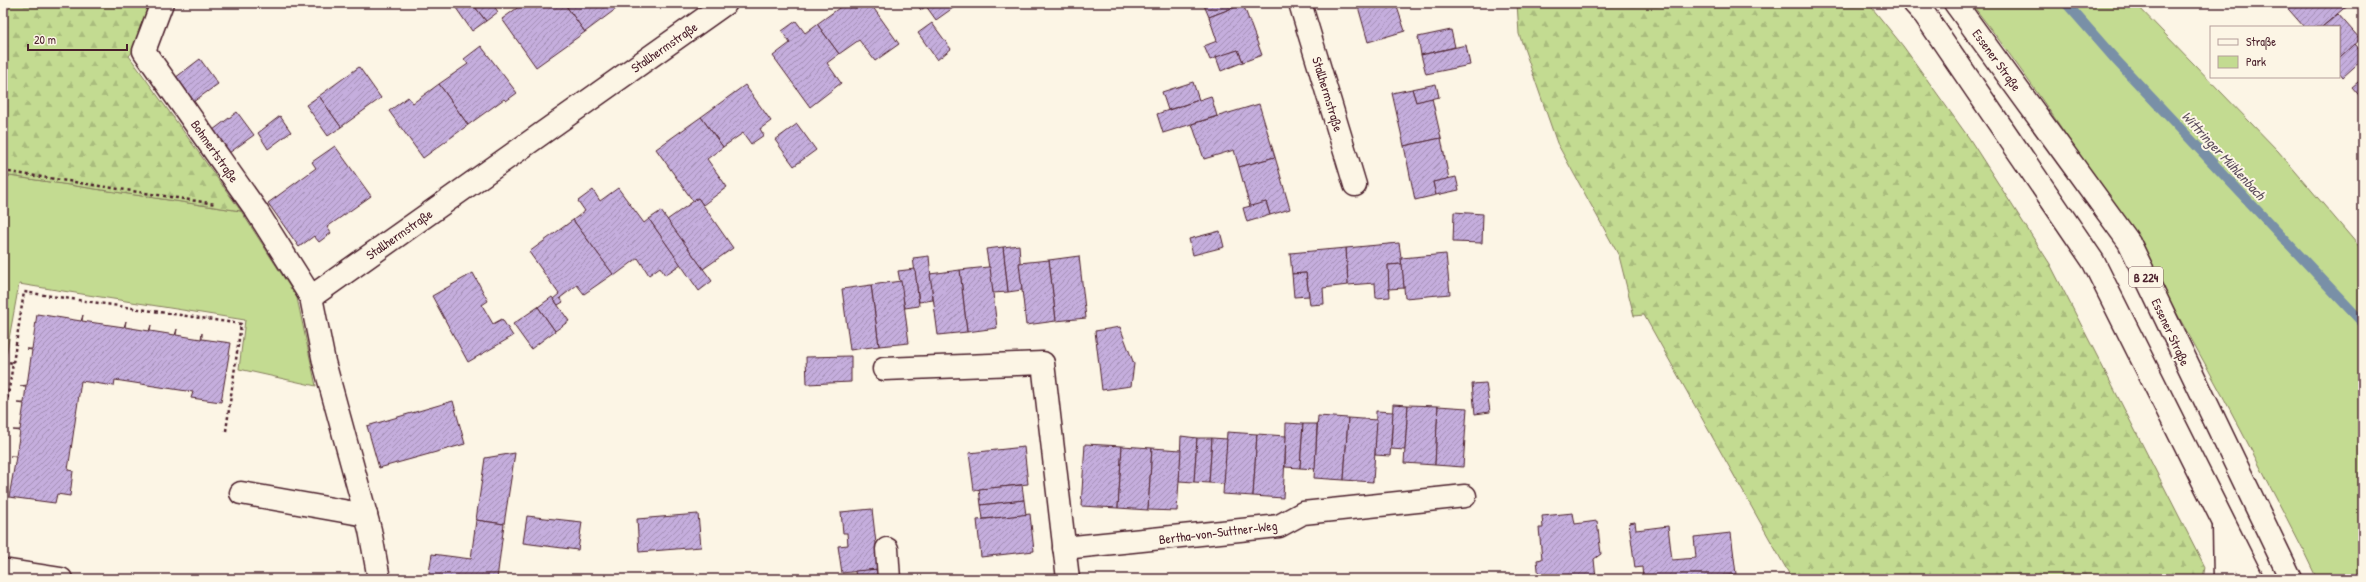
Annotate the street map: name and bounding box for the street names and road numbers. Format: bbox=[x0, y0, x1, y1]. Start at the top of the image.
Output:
street label: Stallhermstraße bbox=[627, 17, 701, 77]
street label: Essener Straße bbox=[1968, 25, 2026, 95]
street label: Stallhermstraße bbox=[1308, 54, 1348, 134]
street label: Bohmertstraße bbox=[187, 116, 243, 186]
street label: Stallhermstraße bbox=[362, 204, 436, 264]
road number: B 224 bbox=[2129, 267, 2163, 287]
street label: Essener Straße bbox=[2148, 295, 2194, 369]
street label: Bertha-von-Suttner-Weg bbox=[1158, 516, 1278, 548]

